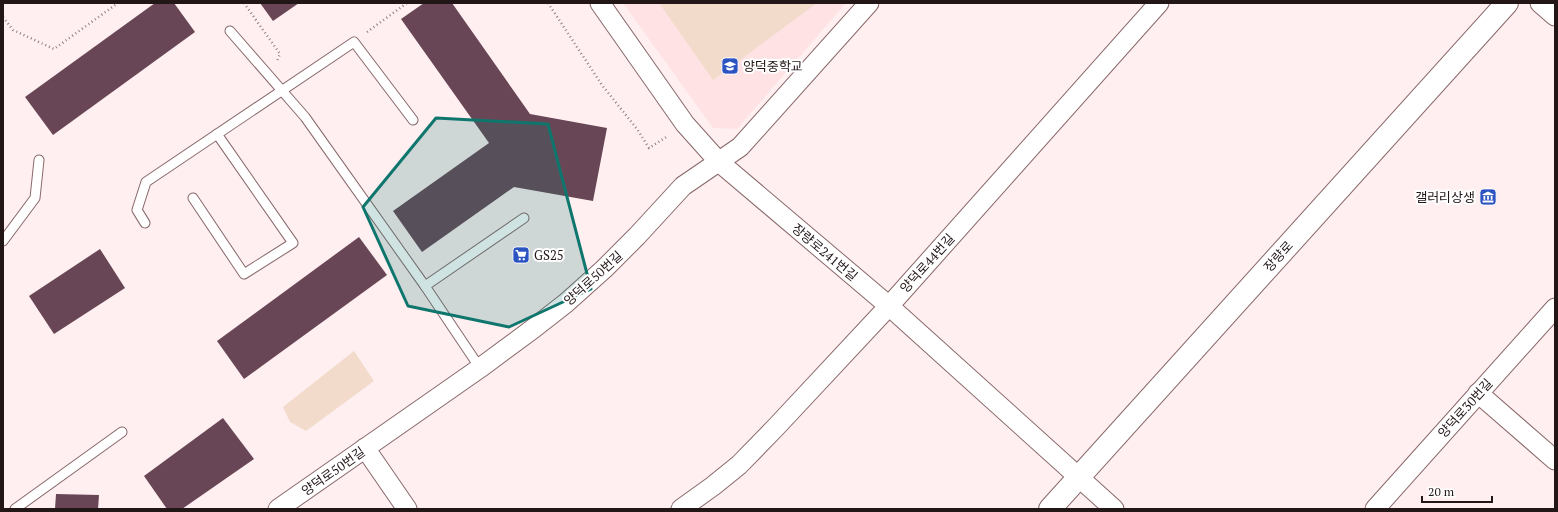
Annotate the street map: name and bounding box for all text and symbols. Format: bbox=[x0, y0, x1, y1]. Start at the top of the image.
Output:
school or university icon: 양덕중학교 bbox=[720, 56, 740, 76]
place label: 양덕중학교 bbox=[743, 57, 803, 75]
museum icon: 갤러리상생 bbox=[1478, 187, 1498, 207]
place label: 갤러리상생 bbox=[1415, 188, 1475, 206]
street label: 장량로241번길 bbox=[788, 219, 862, 285]
street label: 양덕로44번길 bbox=[896, 230, 958, 296]
street label: 장량로 bbox=[1259, 237, 1297, 275]
supermarket icon: GS25 bbox=[511, 245, 531, 265]
place label: GS25 bbox=[534, 246, 564, 264]
street label: 양덕로50번길 bbox=[560, 247, 626, 309]
street label: 양덕로30번길 bbox=[1434, 375, 1496, 441]
street label: 양덕로50번길 bbox=[298, 442, 368, 500]
scale bar bbox=[1422, 478, 1492, 504]
text: 20 m bbox=[1428, 484, 1455, 499]

